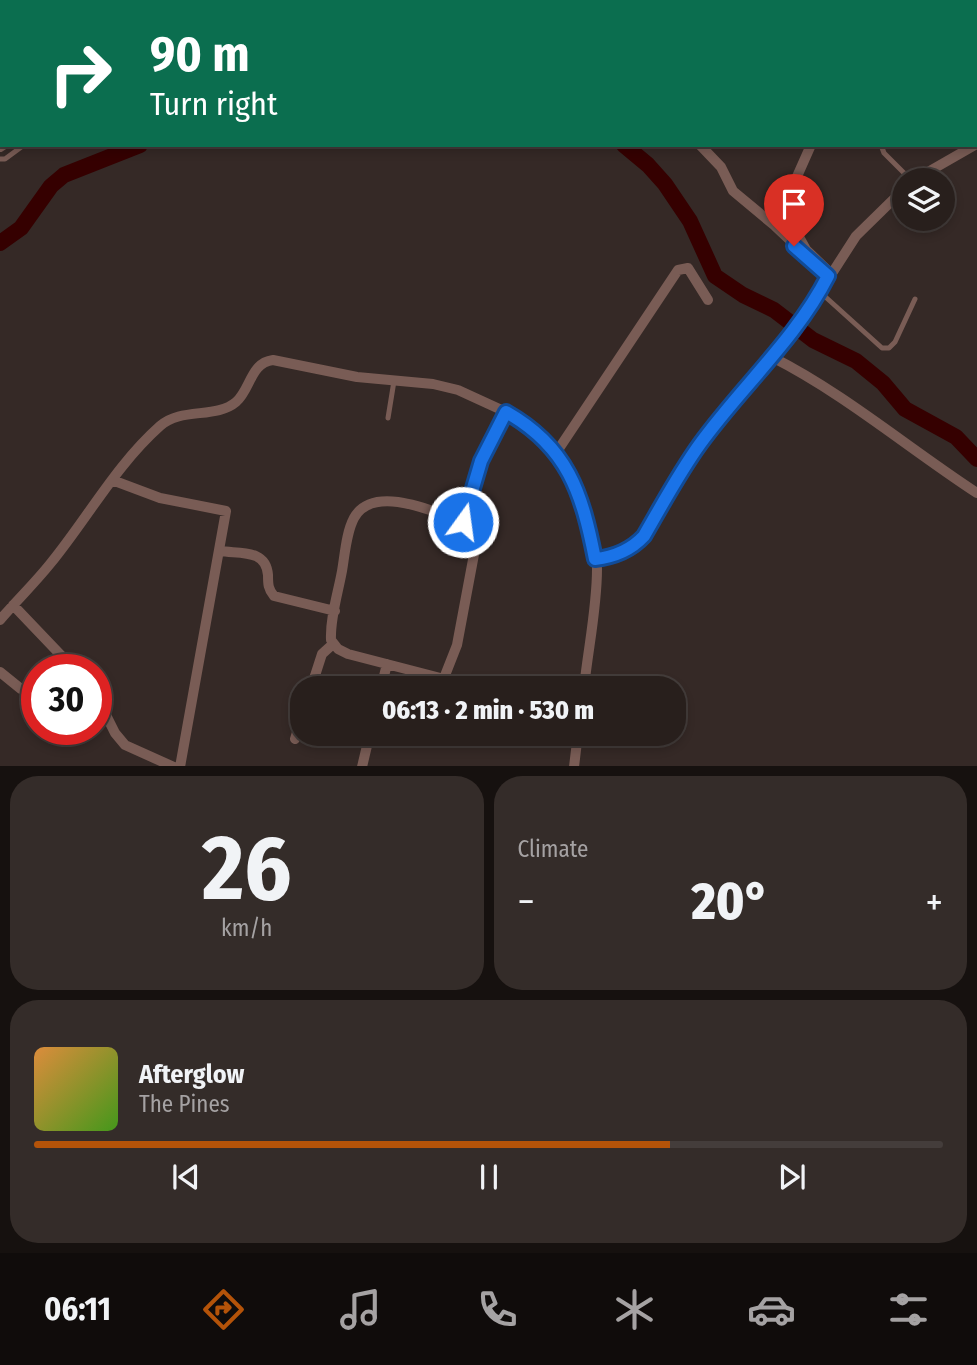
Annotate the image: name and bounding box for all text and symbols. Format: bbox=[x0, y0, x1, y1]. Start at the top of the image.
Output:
text: 90 m bbox=[150, 25, 250, 84]
icon: right bbox=[35, 28, 126, 119]
text: Turn right bbox=[150, 85, 277, 123]
map controls bbox=[892, 168, 955, 231]
button: layers bbox=[892, 168, 955, 231]
pin bbox=[764, 174, 824, 246]
icon: arrive bbox=[775, 185, 813, 223]
position arrow bbox=[426, 485, 500, 559]
speed limit sign: 30 bbox=[21, 654, 112, 745]
text: 06:13 · 2 min · 530 m bbox=[382, 695, 594, 726]
text: 26 bbox=[202, 814, 292, 923]
text: Climate bbox=[518, 835, 588, 863]
text: 20° bbox=[691, 870, 769, 933]
text: − bbox=[518, 879, 535, 925]
text: + bbox=[926, 879, 943, 925]
text: km/h bbox=[221, 914, 272, 942]
text: Afterglow bbox=[139, 1059, 244, 1090]
text: The Pines bbox=[139, 1090, 230, 1118]
icon: previous bbox=[167, 1158, 205, 1196]
icon: pause bbox=[470, 1158, 508, 1196]
icon: next bbox=[773, 1158, 811, 1196]
icon: directions bbox=[199, 1285, 248, 1334]
icon: music bbox=[336, 1285, 385, 1334]
icon: phone bbox=[473, 1285, 522, 1334]
icon: climate bbox=[610, 1285, 659, 1334]
icon: car bbox=[747, 1285, 796, 1334]
icon: filters bbox=[884, 1285, 933, 1334]
text: 06:11 bbox=[44, 1290, 111, 1328]

